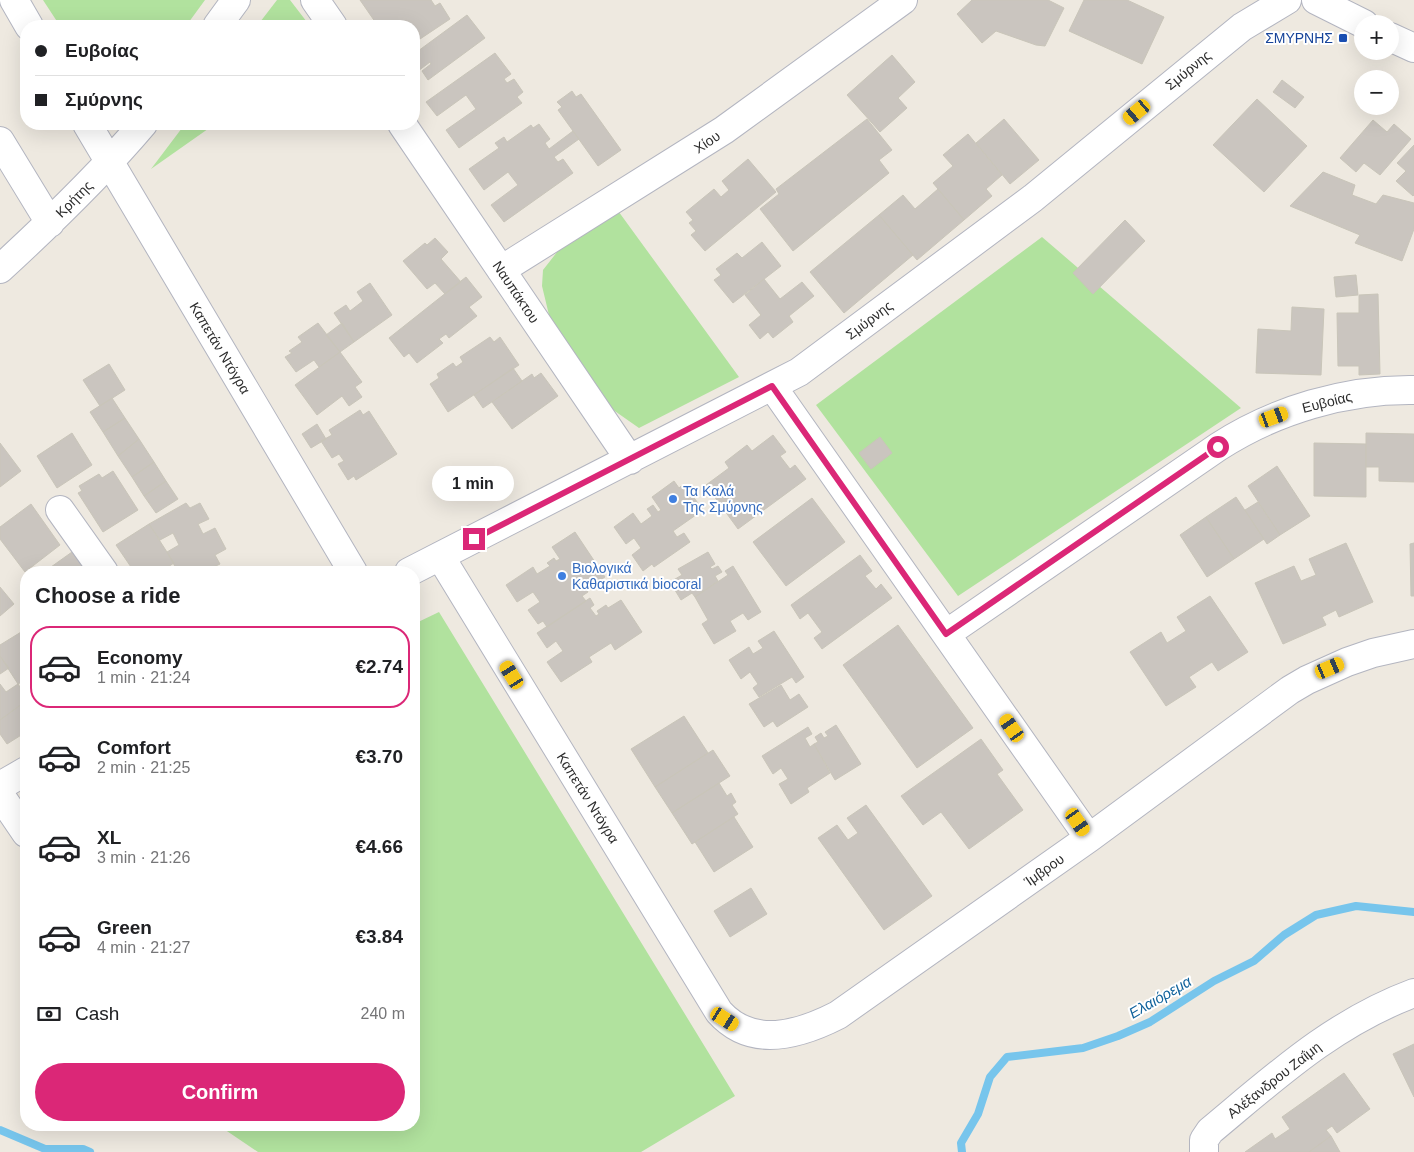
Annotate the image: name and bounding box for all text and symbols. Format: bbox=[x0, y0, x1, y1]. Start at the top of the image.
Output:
map controls bbox=[1354, 15, 1399, 115]
button: + bbox=[1354, 15, 1399, 60]
place label: ΣΜΥΡΝΗΣ bbox=[1265, 30, 1333, 46]
marker: ΣΜΥΡΝΗΣ bbox=[1337, 32, 1349, 44]
text: Ευβοίας bbox=[65, 40, 139, 61]
street label: Σμύρνης bbox=[1162, 47, 1214, 93]
button: − bbox=[1354, 70, 1399, 115]
text: Σμύρνης bbox=[65, 89, 143, 110]
car bbox=[1120, 97, 1153, 127]
street label: Χίου bbox=[691, 128, 723, 156]
street label: Κρήτης bbox=[52, 177, 96, 221]
street label: Ναυπάκτου bbox=[489, 258, 543, 326]
street label: Σμύρνης bbox=[843, 297, 896, 343]
street label: Καπετάν Ντόγρα bbox=[186, 299, 254, 397]
street label: Ευβοίας bbox=[1300, 388, 1354, 416]
car bbox=[1257, 405, 1290, 429]
route start bbox=[1207, 436, 1229, 458]
callout: 1 min bbox=[433, 466, 515, 502]
text: 1 min bbox=[452, 475, 494, 492]
place label: Τα Καλά Της Σμύρνης bbox=[683, 483, 763, 515]
marker: Τα Καλά Της Σμύρνης bbox=[667, 493, 679, 505]
route end bbox=[463, 528, 485, 550]
place label: Βιολογικά Καθαριστικά biocoral bbox=[572, 560, 701, 592]
marker: Βιολογικά Καθαριστικά biocoral bbox=[556, 570, 568, 582]
text: Choose a ride bbox=[35, 583, 180, 608]
icon: car bbox=[37, 645, 82, 690]
text: Economy bbox=[97, 647, 183, 668]
car bbox=[1313, 655, 1346, 681]
text: €2.74 bbox=[355, 656, 403, 677]
car bbox=[497, 658, 526, 692]
text: 1 min · 21:24 bbox=[97, 669, 190, 686]
car bbox=[997, 711, 1026, 745]
icon: car bbox=[37, 735, 82, 780]
text: Comfort bbox=[97, 737, 171, 758]
text: €3.70 bbox=[355, 746, 403, 767]
street label: Καπετάν Ντόγρα bbox=[554, 750, 622, 846]
text: 2 min · 21:25 bbox=[97, 759, 190, 776]
car bbox=[1063, 805, 1092, 839]
icon: car bbox=[37, 825, 82, 870]
text: XL bbox=[97, 827, 121, 848]
text: €4.66 bbox=[355, 836, 403, 857]
text: 3 min · 21:26 bbox=[97, 849, 190, 866]
street label: Ίμβρου bbox=[1020, 851, 1067, 890]
icon: car bbox=[37, 915, 82, 960]
text: Green bbox=[97, 917, 152, 938]
text: €3.84 bbox=[355, 926, 403, 947]
text: 4 min · 21:27 bbox=[97, 939, 190, 956]
water label: Ελαιόρεμα bbox=[1126, 972, 1195, 1022]
icon: cash bbox=[35, 1000, 63, 1028]
text: Cash bbox=[75, 1003, 119, 1024]
text: 240 m bbox=[361, 1005, 405, 1022]
car bbox=[708, 1005, 741, 1033]
street label: Αλέξανδρου Ζαΐμη bbox=[1224, 1039, 1324, 1121]
button: Confirm bbox=[35, 1063, 405, 1121]

